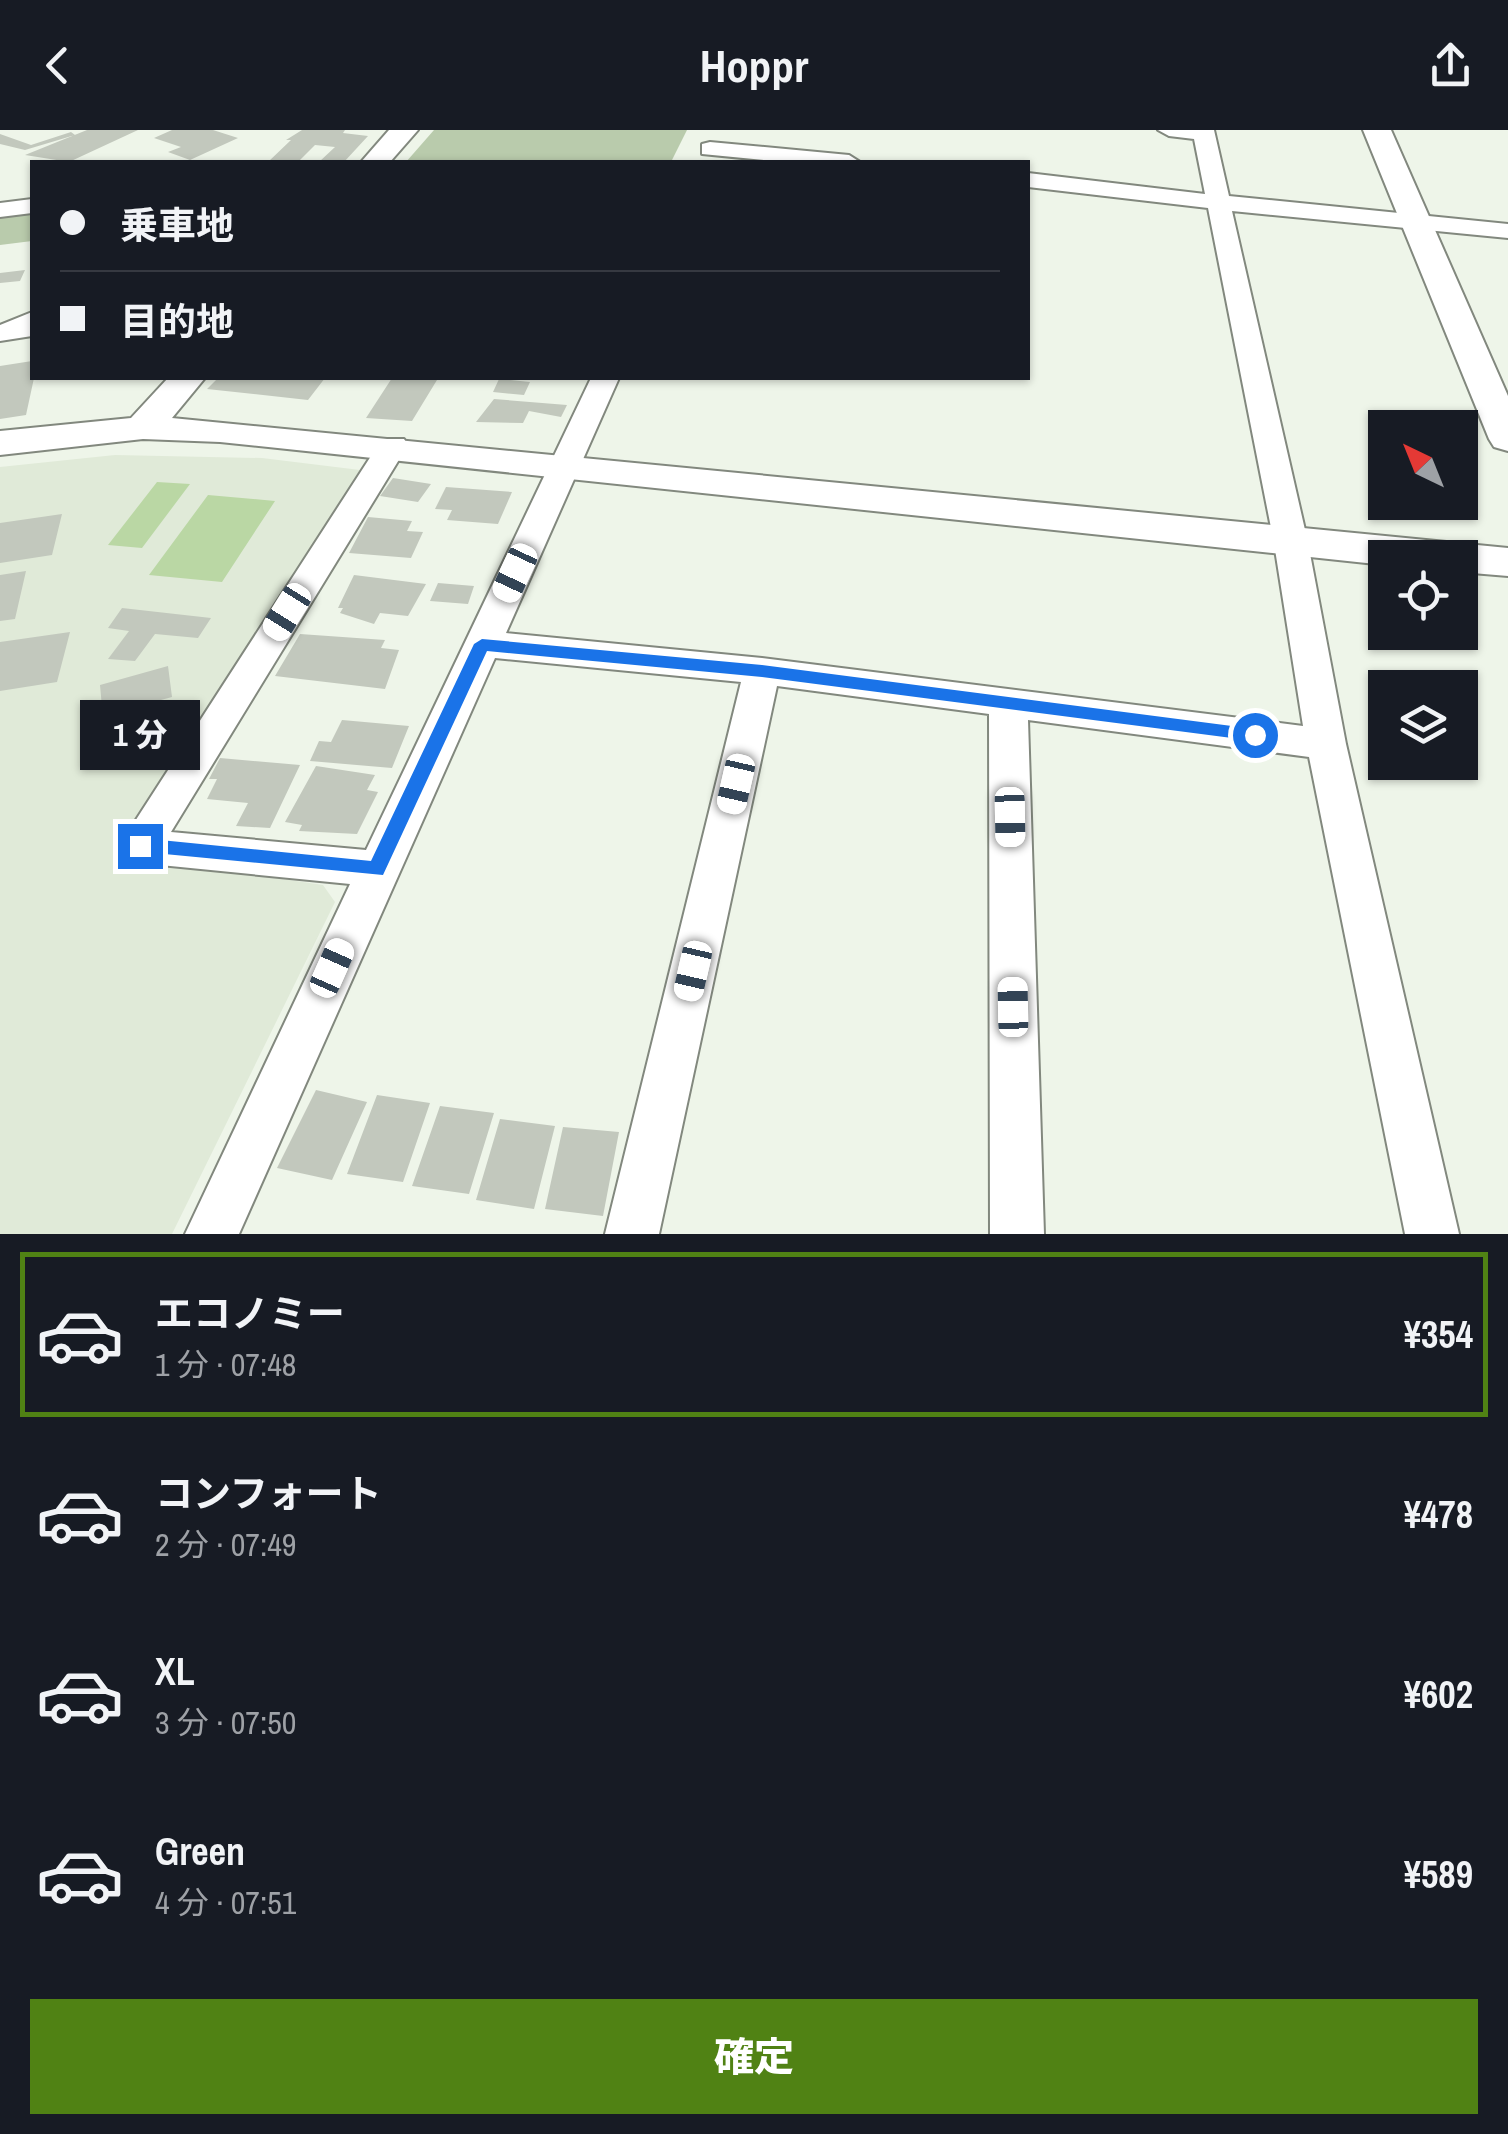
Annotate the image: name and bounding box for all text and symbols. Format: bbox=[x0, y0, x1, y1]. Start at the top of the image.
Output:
text: Hoppr bbox=[700, 35, 808, 96]
icon: back bbox=[30, 38, 85, 93]
icon: share bbox=[1423, 38, 1478, 93]
text: 乗車地 bbox=[120, 200, 234, 251]
text: 目的地 bbox=[120, 296, 234, 347]
north arrow bbox=[1368, 410, 1478, 520]
map controls bbox=[1368, 410, 1478, 780]
car bbox=[489, 539, 541, 607]
button: locate bbox=[1368, 540, 1478, 650]
car bbox=[258, 579, 316, 645]
button: layers bbox=[1368, 670, 1478, 780]
callout: 1 分 bbox=[80, 701, 200, 771]
text: 1 分 bbox=[113, 713, 167, 756]
route start bbox=[1233, 713, 1278, 758]
car bbox=[715, 751, 757, 817]
car bbox=[994, 787, 1026, 847]
route end bbox=[118, 824, 163, 869]
car bbox=[306, 934, 358, 1002]
car bbox=[672, 938, 714, 1004]
car bbox=[997, 977, 1029, 1037]
text: エコノミー bbox=[155, 1288, 345, 1339]
icon: car bbox=[35, 1290, 125, 1380]
text: ¥354 bbox=[1404, 1309, 1473, 1360]
text: 1 分 · 07:48 bbox=[155, 1343, 296, 1386]
text: コンフォート bbox=[155, 1468, 382, 1519]
icon: car bbox=[35, 1470, 125, 1560]
text: ¥478 bbox=[1404, 1489, 1473, 1540]
text: 2 分 · 07:49 bbox=[155, 1523, 296, 1566]
text: XL bbox=[155, 1646, 195, 1697]
icon: car bbox=[35, 1650, 125, 1740]
text: ¥602 bbox=[1404, 1669, 1473, 1720]
text: 3 分 · 07:50 bbox=[155, 1701, 296, 1744]
text: Green bbox=[155, 1826, 245, 1877]
icon: car bbox=[35, 1830, 125, 1920]
text: ¥589 bbox=[1404, 1849, 1473, 1900]
text: 4 分 · 07:51 bbox=[155, 1881, 296, 1924]
button: 確定 bbox=[30, 1999, 1478, 2114]

